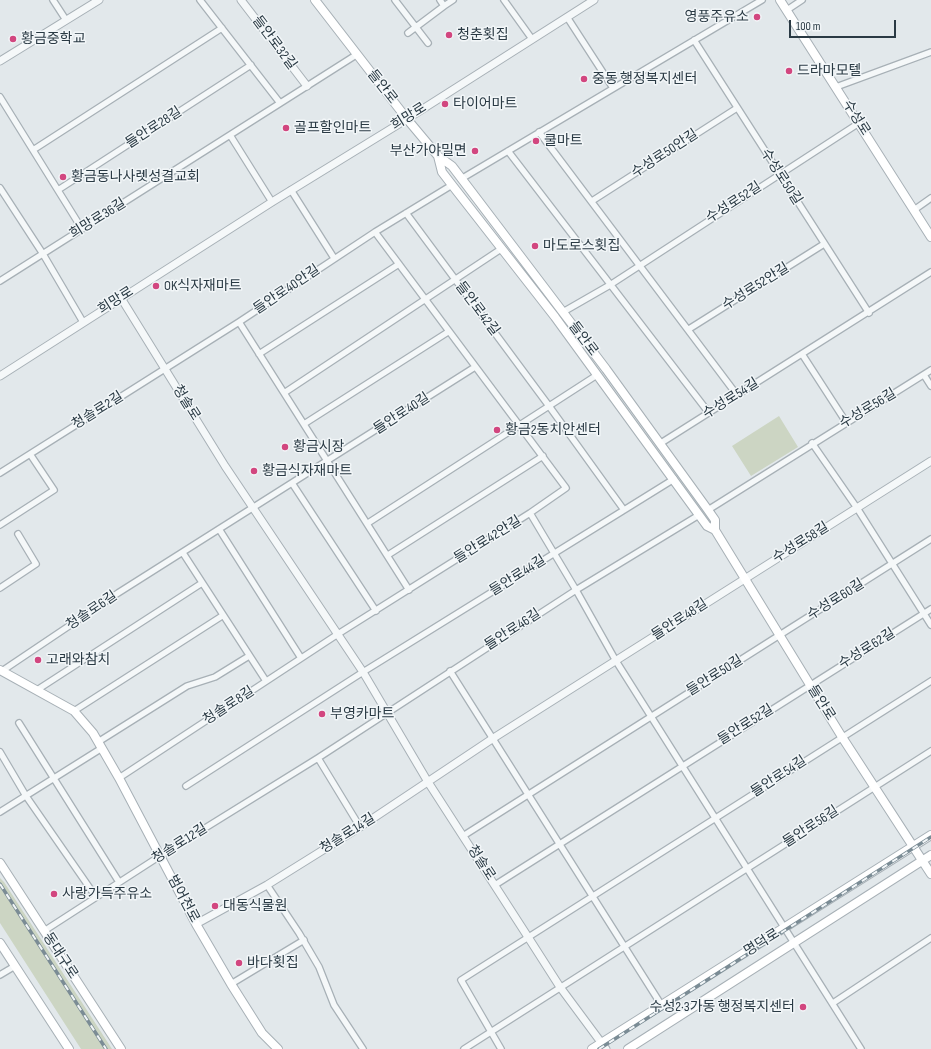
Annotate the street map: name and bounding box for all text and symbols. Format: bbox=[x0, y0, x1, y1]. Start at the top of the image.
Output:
place label: 영풍주유소 bbox=[685, 9, 749, 25]
marker: 영풍주유소 bbox=[752, 12, 762, 22]
scale bar bbox=[791, 12, 898, 38]
street label: 들안로32길 bbox=[248, 13, 300, 73]
text: 100 m bbox=[796, 19, 821, 34]
place label: 청춘횟집 bbox=[457, 27, 509, 43]
marker: 청춘횟집 bbox=[444, 30, 454, 40]
place label: 황금중학교 bbox=[21, 31, 85, 47]
marker: 황금중학교 bbox=[8, 34, 18, 44]
place label: 드라마모텔 bbox=[797, 63, 861, 79]
marker: 드라마모텔 bbox=[784, 66, 794, 76]
street label: 들안로 bbox=[363, 67, 401, 107]
place label: 중동 행정복지센터 bbox=[592, 71, 697, 87]
marker: 중동 행정복지센터 bbox=[579, 74, 589, 84]
place label: 타이어마트 bbox=[453, 96, 517, 112]
street label: 수성로 bbox=[839, 97, 873, 139]
marker: 타이어마트 bbox=[440, 99, 450, 109]
street label: 희망로 bbox=[388, 100, 430, 134]
street label: 들안로28길 bbox=[123, 104, 185, 152]
place label: 골프할인마트 bbox=[294, 120, 371, 136]
marker: 골프할인마트 bbox=[281, 123, 291, 133]
street label: 수성로50안길 bbox=[628, 126, 702, 182]
place label: 쿨마트 bbox=[544, 133, 583, 149]
marker: 쿨마트 bbox=[531, 136, 541, 146]
place label: 부산가야밀면 bbox=[390, 143, 467, 159]
marker: 부산가야밀면 bbox=[470, 146, 480, 156]
street label: 수성로50길 bbox=[757, 146, 805, 208]
place label: 황금동나사렛성결교회 bbox=[71, 169, 200, 185]
marker: 황금동나사렛성결교회 bbox=[58, 172, 68, 182]
street label: 수성로52길 bbox=[703, 179, 765, 227]
street label: 희망로36길 bbox=[67, 195, 129, 243]
place label: 마도로스횟집 bbox=[543, 238, 620, 254]
marker: 마도로스횟집 bbox=[530, 241, 540, 251]
street label: 수성로52안길 bbox=[719, 260, 793, 314]
street label: 들안로40안길 bbox=[251, 262, 323, 318]
place label: OK식자재마트 bbox=[164, 278, 242, 294]
street label: 들안로42길 bbox=[451, 279, 503, 339]
marker: OK식자재마트 bbox=[151, 281, 161, 291]
street label: 희망로 bbox=[95, 284, 137, 318]
street label: 들안로 bbox=[565, 319, 601, 359]
street label: 수성로54길 bbox=[700, 375, 762, 423]
street label: 청솔로 bbox=[169, 382, 203, 424]
street label: 수성로56길 bbox=[837, 386, 899, 432]
street label: 청솔로2길 bbox=[69, 389, 127, 433]
street label: 들안로40길 bbox=[371, 390, 433, 438]
place label: 황금2동치안센터 bbox=[505, 422, 601, 438]
marker: 황금2동치안센터 bbox=[492, 425, 502, 435]
place label: 황금시장 bbox=[293, 439, 345, 455]
marker: 황금시장 bbox=[280, 442, 290, 452]
place label: 황금식자재마트 bbox=[262, 463, 352, 479]
marker: 황금식자재마트 bbox=[249, 466, 259, 476]
street label: 들안로42안길 bbox=[451, 513, 525, 567]
street label: 수성로58길 bbox=[770, 519, 832, 567]
street label: 들안로44길 bbox=[487, 552, 549, 600]
street label: 수성로60길 bbox=[804, 576, 868, 624]
street label: 청솔로6길 bbox=[63, 588, 121, 634]
street label: 들안로48길 bbox=[649, 596, 711, 644]
street label: 들안로46길 bbox=[482, 606, 544, 654]
street label: 수성로62길 bbox=[836, 625, 898, 673]
place label: 고래와참치 bbox=[46, 652, 110, 668]
street label: 들안로50길 bbox=[684, 652, 746, 700]
marker: 고래와참치 bbox=[33, 655, 43, 665]
street label: 들안로 bbox=[804, 682, 838, 724]
street label: 청솔로8길 bbox=[200, 683, 258, 729]
street label: 들안로52길 bbox=[715, 701, 777, 749]
place label: 부영카마트 bbox=[330, 706, 394, 722]
marker: 부영카마트 bbox=[317, 709, 327, 719]
street label: 들안로54길 bbox=[748, 753, 810, 801]
street label: 들안로56길 bbox=[780, 803, 842, 851]
street label: 청솔로14길 bbox=[317, 810, 379, 858]
street label: 청솔로12길 bbox=[149, 820, 211, 868]
street label: 청솔로 bbox=[463, 842, 499, 884]
street label: 범어천로 bbox=[163, 872, 203, 926]
place label: 사랑가득주유소 bbox=[62, 886, 152, 902]
marker: 사랑가득주유소 bbox=[49, 889, 59, 899]
place label: 대동식물원 bbox=[223, 898, 287, 914]
marker: 대동식물원 bbox=[210, 901, 220, 911]
street label: 명덕로 bbox=[741, 926, 783, 960]
street label: 동대구로 bbox=[39, 930, 81, 982]
place label: 바다횟집 bbox=[247, 955, 299, 971]
marker: 바다횟집 bbox=[234, 958, 244, 968]
place label: 수성2·3가동 행정복지센터 bbox=[650, 999, 795, 1015]
marker: 수성2·3가동 행정복지센터 bbox=[798, 1002, 808, 1012]

